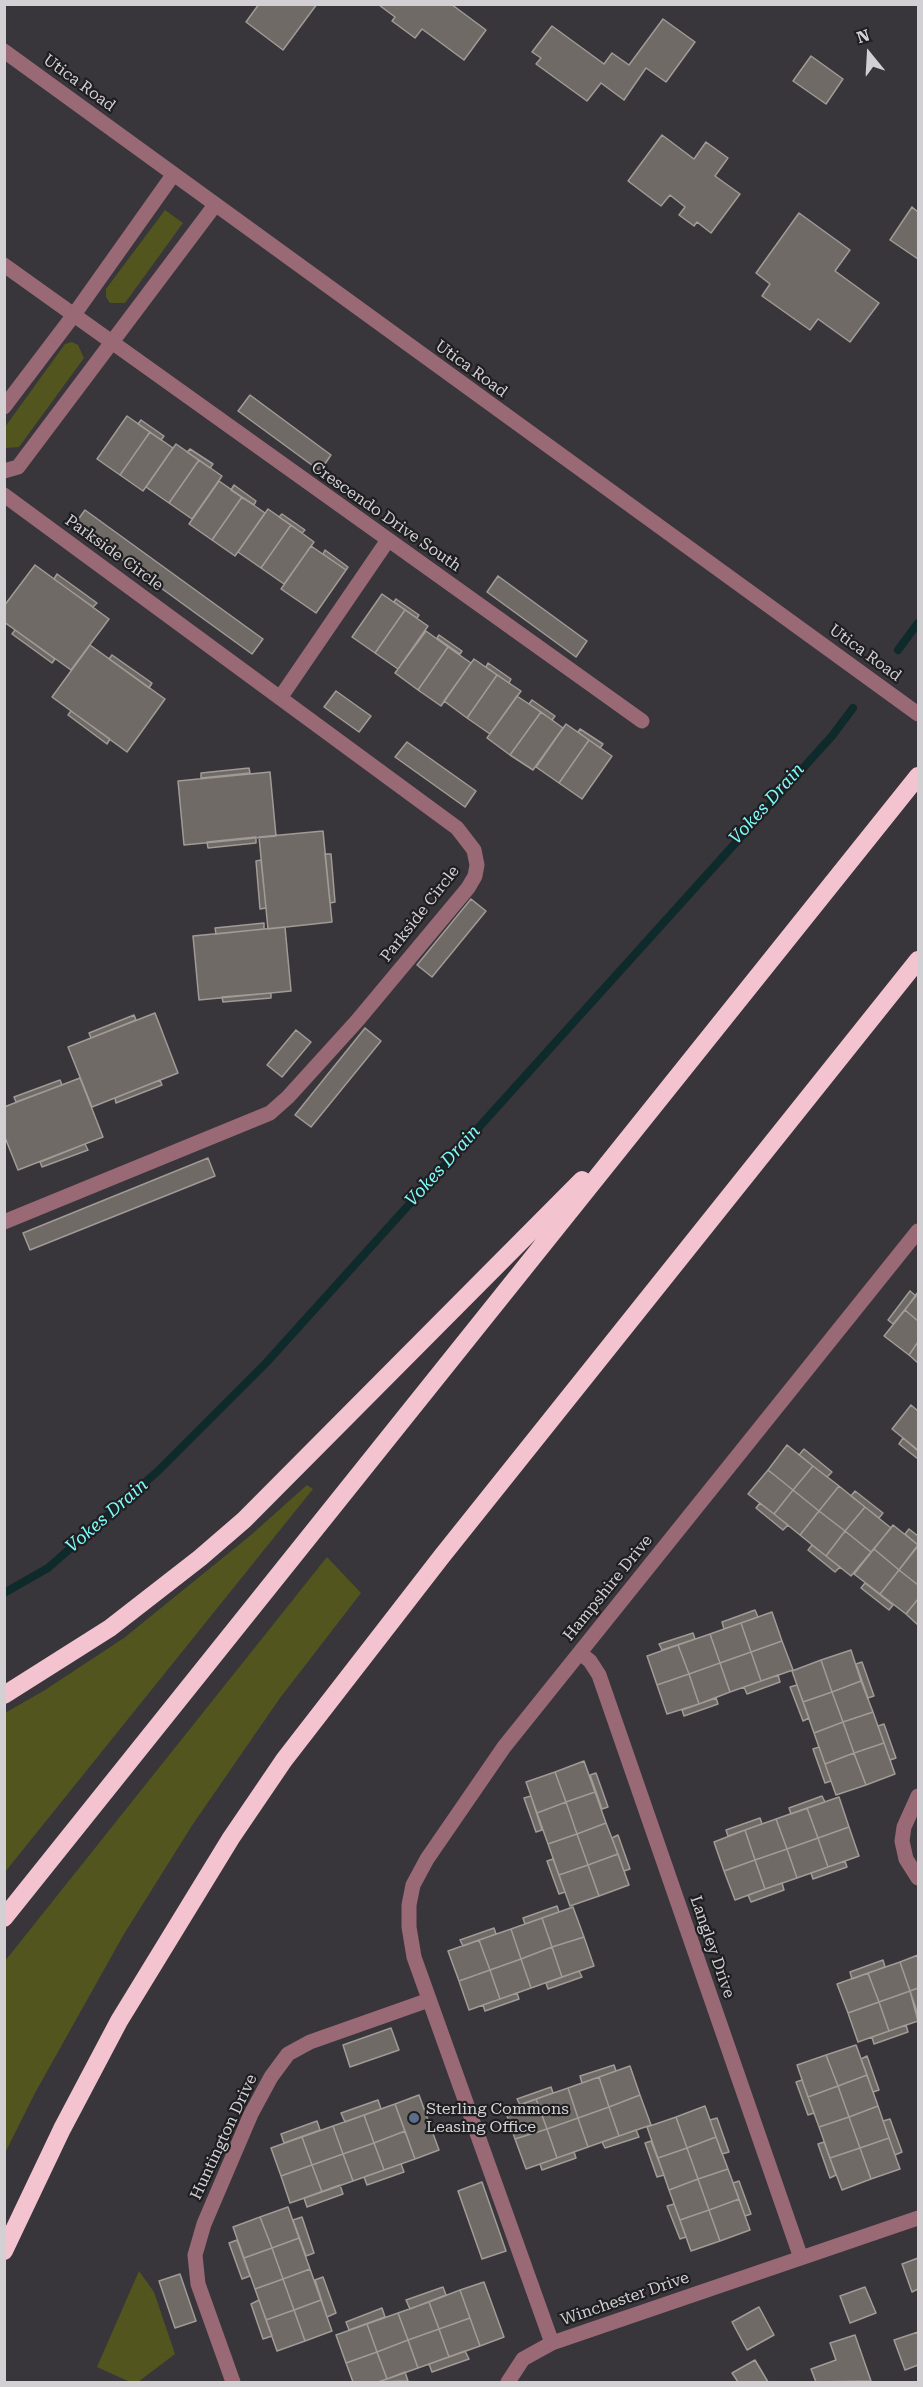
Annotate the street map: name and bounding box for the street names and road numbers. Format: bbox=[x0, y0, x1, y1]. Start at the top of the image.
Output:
street label: Utica Road bbox=[39, 50, 119, 116]
street label: Utica Road bbox=[431, 336, 511, 402]
street label: Crescendo Drive South bbox=[307, 458, 465, 576]
street label: Parkside Circle bbox=[61, 511, 167, 595]
street label: Utica Road bbox=[825, 620, 905, 686]
street label: Parkside Circle bbox=[377, 862, 463, 966]
street label: Hampshire Drive bbox=[559, 1531, 657, 1645]
street label: Langley Drive bbox=[686, 1893, 738, 2001]
street label: Huntington Drive bbox=[187, 2071, 261, 2203]
street label: Winchester Drive bbox=[558, 2268, 692, 2330]

